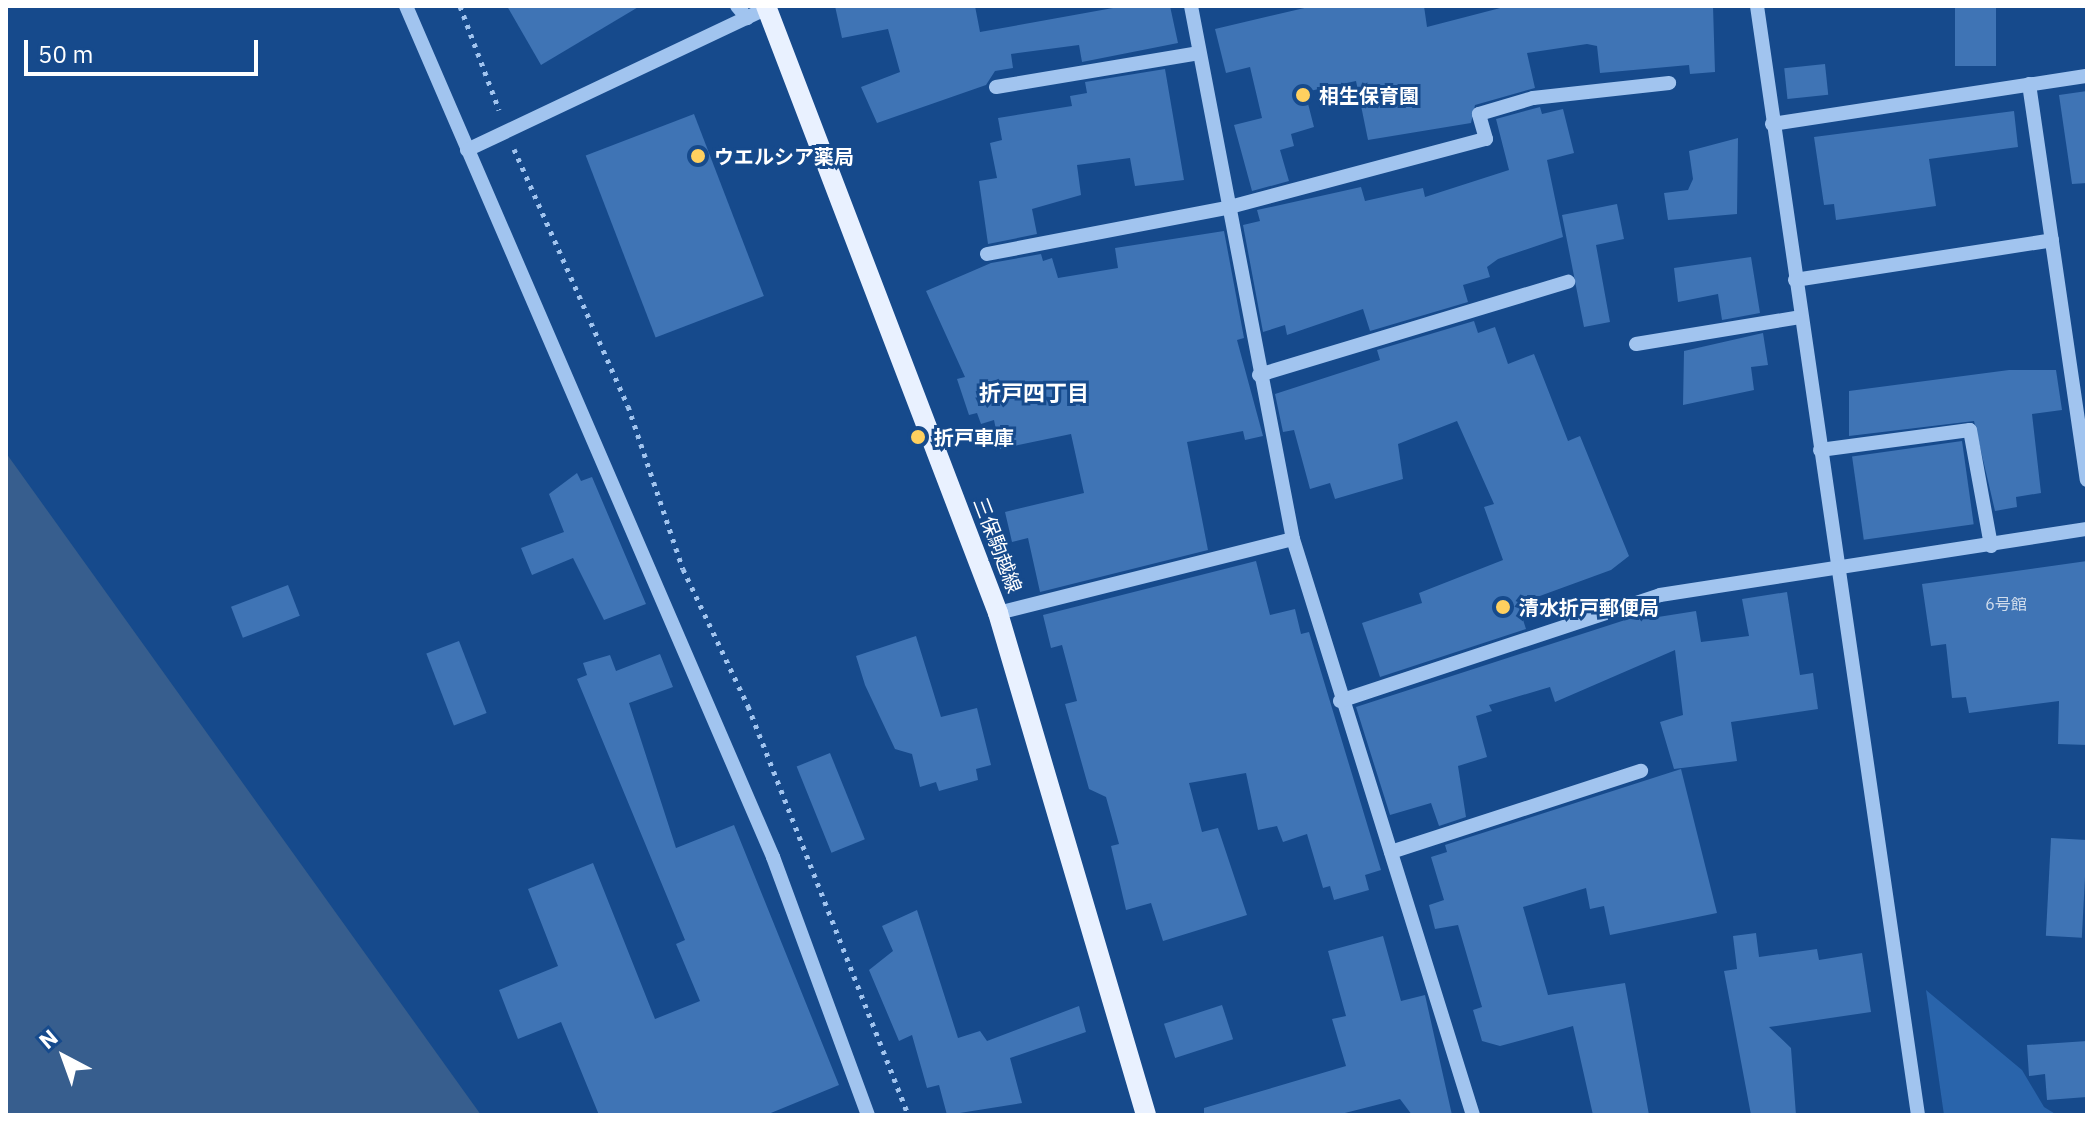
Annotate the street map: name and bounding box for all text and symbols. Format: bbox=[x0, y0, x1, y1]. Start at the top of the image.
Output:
scale bar bbox=[28, 24, 262, 74]
text: 50 m bbox=[38, 38, 93, 70]
place label: 相生保育園 bbox=[1319, 83, 1419, 107]
marker: 相生保育園 bbox=[1294, 86, 1312, 104]
place label: ウエルシア薬局 bbox=[714, 144, 854, 168]
marker: ウエルシア薬局 bbox=[689, 147, 707, 165]
district label: 折戸四丁目 bbox=[979, 380, 1089, 406]
place label: 折戸車庫 bbox=[934, 425, 1014, 449]
marker: 折戸車庫 bbox=[909, 428, 927, 446]
street label: 三保駒越線 bbox=[969, 494, 1027, 596]
house number: 6号館 bbox=[1985, 594, 2027, 614]
place label: 清水折戸郵便局 bbox=[1519, 595, 1659, 619]
marker: 清水折戸郵便局 bbox=[1494, 598, 1512, 616]
north arrow bbox=[24, 1017, 104, 1097]
text: N bbox=[32, 1022, 63, 1055]

